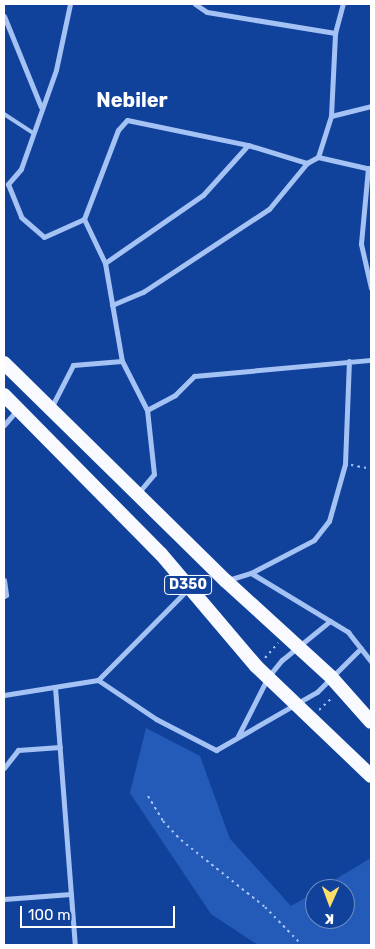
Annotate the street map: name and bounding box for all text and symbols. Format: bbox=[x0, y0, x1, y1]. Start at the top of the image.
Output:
district label: Nebiler bbox=[96, 88, 168, 112]
road number: D350 bbox=[163, 574, 213, 596]
north arrow bbox=[305, 879, 355, 929]
scale bar bbox=[22, 896, 178, 928]
text: 100 m bbox=[28, 906, 70, 924]
text: K bbox=[325, 910, 334, 927]

